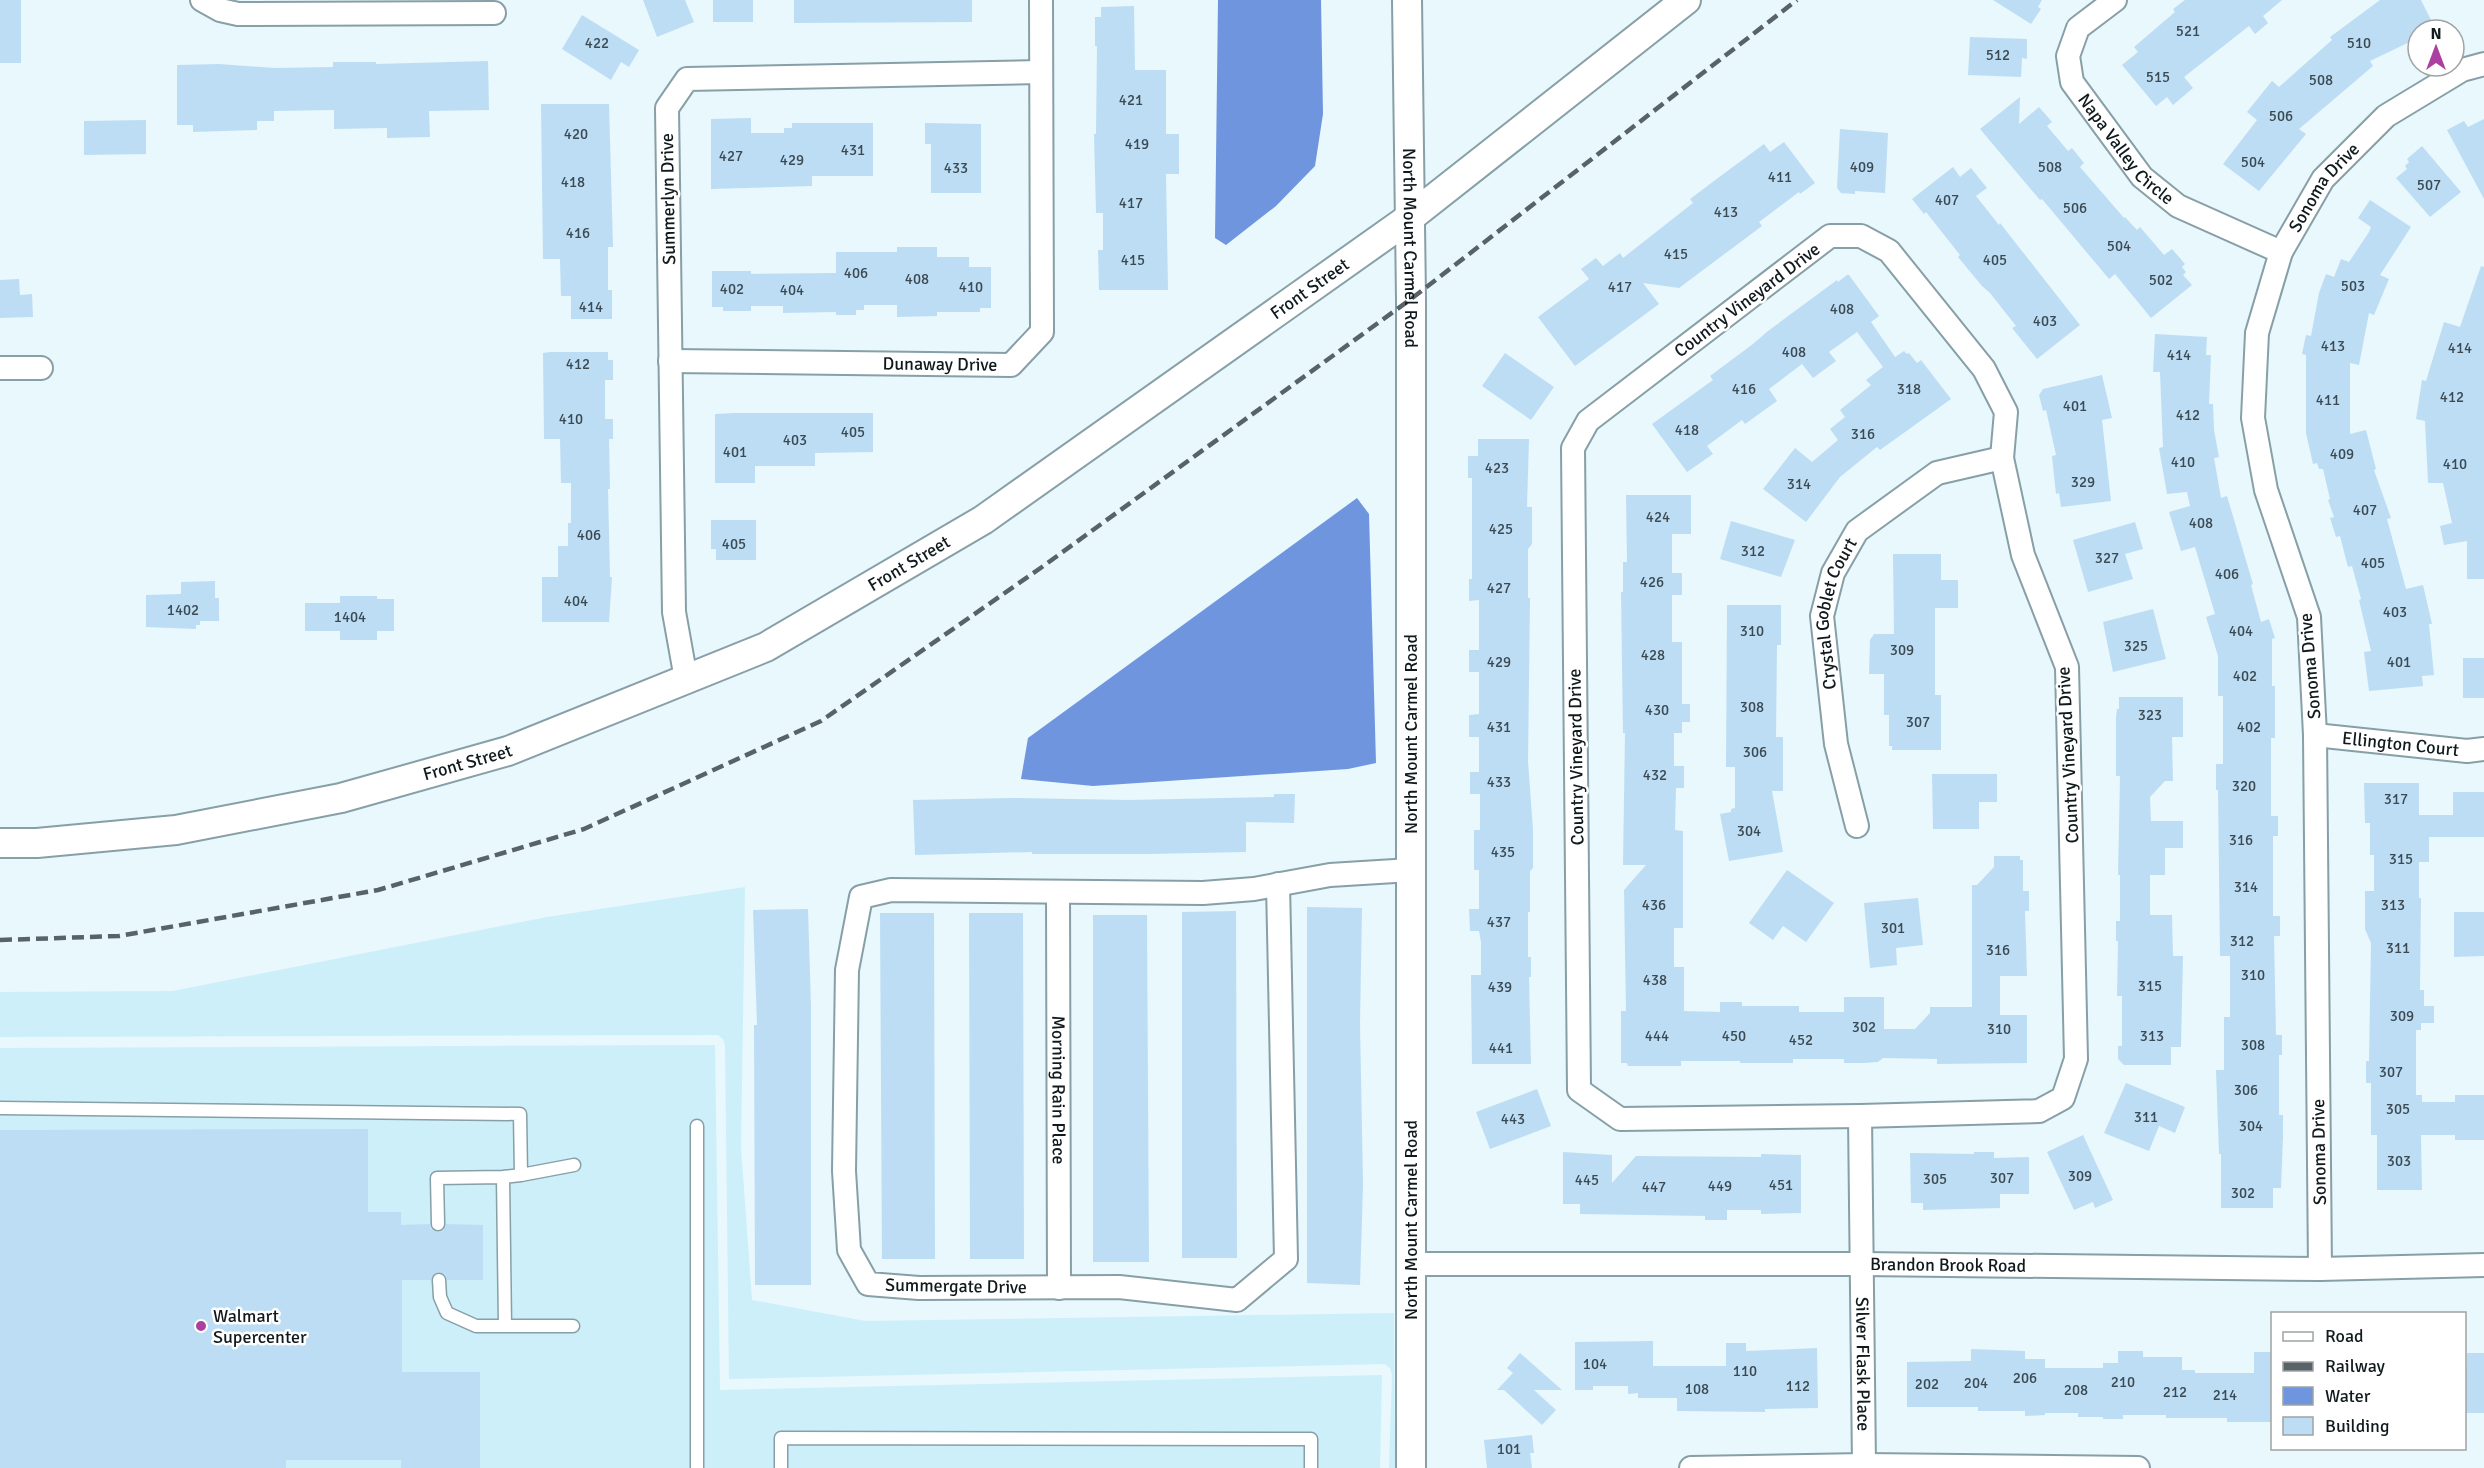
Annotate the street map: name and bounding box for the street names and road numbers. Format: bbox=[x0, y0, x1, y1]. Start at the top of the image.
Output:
street label: Napa Valley Circle bbox=[2073, 89, 2178, 209]
street label: Summerlyn Drive bbox=[656, 133, 680, 265]
street label: Sonoma Drive bbox=[2284, 138, 2364, 236]
street label: North Mount Carmel Road bbox=[1398, 148, 1422, 348]
street label: Country Vineyard Drive bbox=[1670, 238, 1824, 362]
street label: Front Street bbox=[1266, 253, 1353, 324]
street label: Dunaway Drive bbox=[883, 352, 997, 376]
street label: Front Street bbox=[864, 531, 954, 596]
street label: Crystal Goblet Court bbox=[1811, 534, 1862, 691]
street label: Sonoma Drive bbox=[2294, 612, 2326, 720]
street label: North Mount Carmel Road bbox=[1400, 634, 1422, 834]
street label: Country Vineyard Drive bbox=[2052, 666, 2084, 844]
street label: Country Vineyard Drive bbox=[1563, 668, 1589, 846]
street label: Ellington Court bbox=[2341, 727, 2460, 761]
street label: Front Street bbox=[420, 739, 516, 785]
street label: Morning Rain Place bbox=[1047, 1015, 1070, 1165]
street label: Sonoma Drive bbox=[2307, 1099, 2331, 1205]
street label: North Mount Carmel Road bbox=[1400, 1120, 1422, 1320]
street label: Brandon Brook Road bbox=[1870, 1253, 2026, 1277]
street label: Summergate Drive bbox=[885, 1274, 1027, 1298]
street label: Silver Flask Place bbox=[1851, 1297, 1875, 1431]

